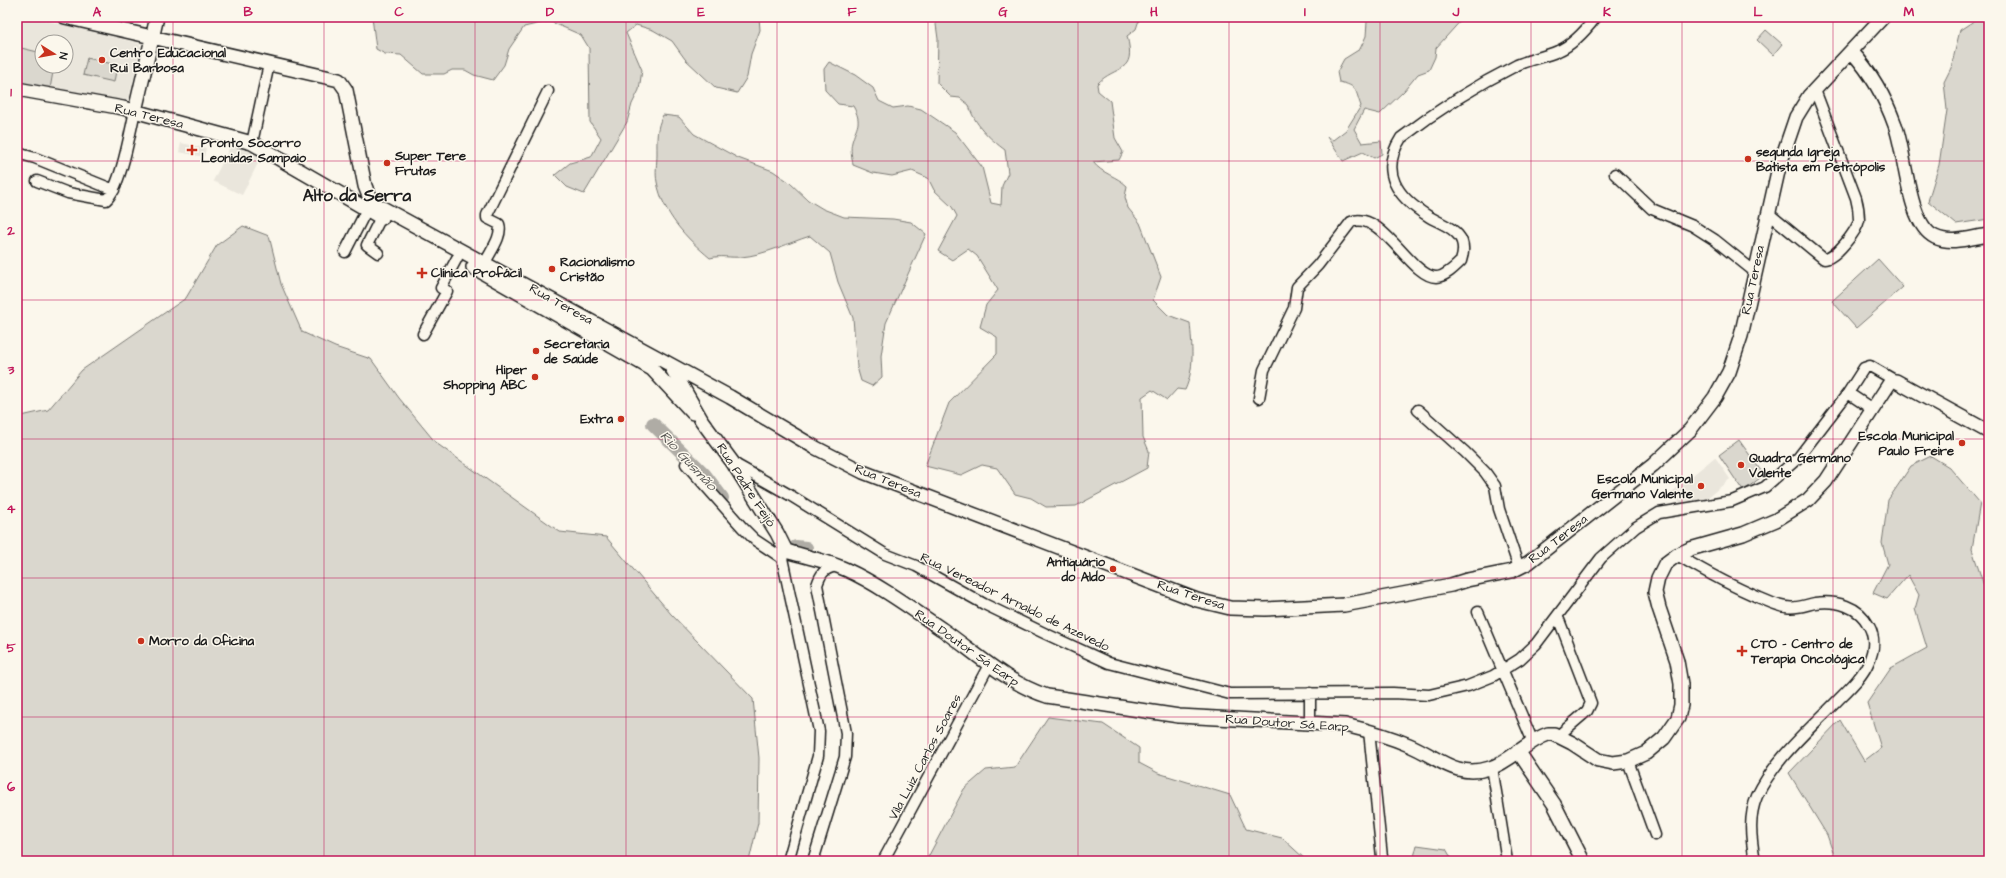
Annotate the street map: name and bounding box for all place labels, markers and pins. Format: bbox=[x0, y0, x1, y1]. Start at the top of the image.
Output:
place label: Centro Educacional Rui Barbosa bbox=[110, 44, 226, 77]
marker: Centro Educacional Rui Barbosa bbox=[97, 55, 107, 65]
place label: Pronto Socorro Leonidas Sampaio bbox=[201, 134, 307, 168]
place label: segunda Igreja Batista em Petrópolis bbox=[1756, 143, 1886, 177]
marker: Pronto Socorro Leonidas Sampaio bbox=[186, 144, 198, 156]
place label: Super Tere Frutas bbox=[394, 147, 466, 180]
marker: segunda Igreja Batista em Petrópolis bbox=[1743, 154, 1753, 164]
marker: Super Tere Frutas bbox=[382, 158, 392, 168]
place label: Racionalismo Cristão bbox=[560, 253, 635, 286]
place label: Clínica Profácil bbox=[431, 264, 522, 282]
marker: Racionalismo Cristão bbox=[547, 264, 557, 274]
marker: Clínica Profácil bbox=[416, 267, 428, 279]
place label: Secretaria de Saúde bbox=[543, 335, 610, 368]
marker: Secretaria de Saúde bbox=[531, 346, 541, 356]
place label: Hiper Shopping ABC bbox=[442, 361, 528, 396]
marker: Hiper Shopping ABC bbox=[530, 372, 540, 382]
place label: Extra bbox=[580, 410, 613, 428]
marker: Extra bbox=[616, 414, 626, 424]
place label: Escola Municipal Paulo Freire bbox=[1858, 427, 1954, 460]
marker: Escola Municipal Paulo Freire bbox=[1957, 438, 1967, 448]
place label: Quadra Germano Valente bbox=[1748, 449, 1852, 482]
marker: Quadra Germano Valente bbox=[1736, 460, 1746, 470]
place label: Escola Municipal Germano Valente bbox=[1591, 470, 1693, 503]
marker: Escola Municipal Germano Valente bbox=[1696, 481, 1706, 491]
place label: Antiquário do Aldo bbox=[1047, 553, 1106, 586]
marker: Antiquário do Aldo bbox=[1108, 564, 1118, 574]
place label: Morro da Oficina bbox=[149, 632, 255, 650]
place label: CTO - Centro de Terapia Oncológica bbox=[1750, 635, 1865, 670]
marker: Morro da Oficina bbox=[136, 636, 146, 646]
marker: CTO - Centro de Terapia Oncológica bbox=[1736, 645, 1748, 657]

